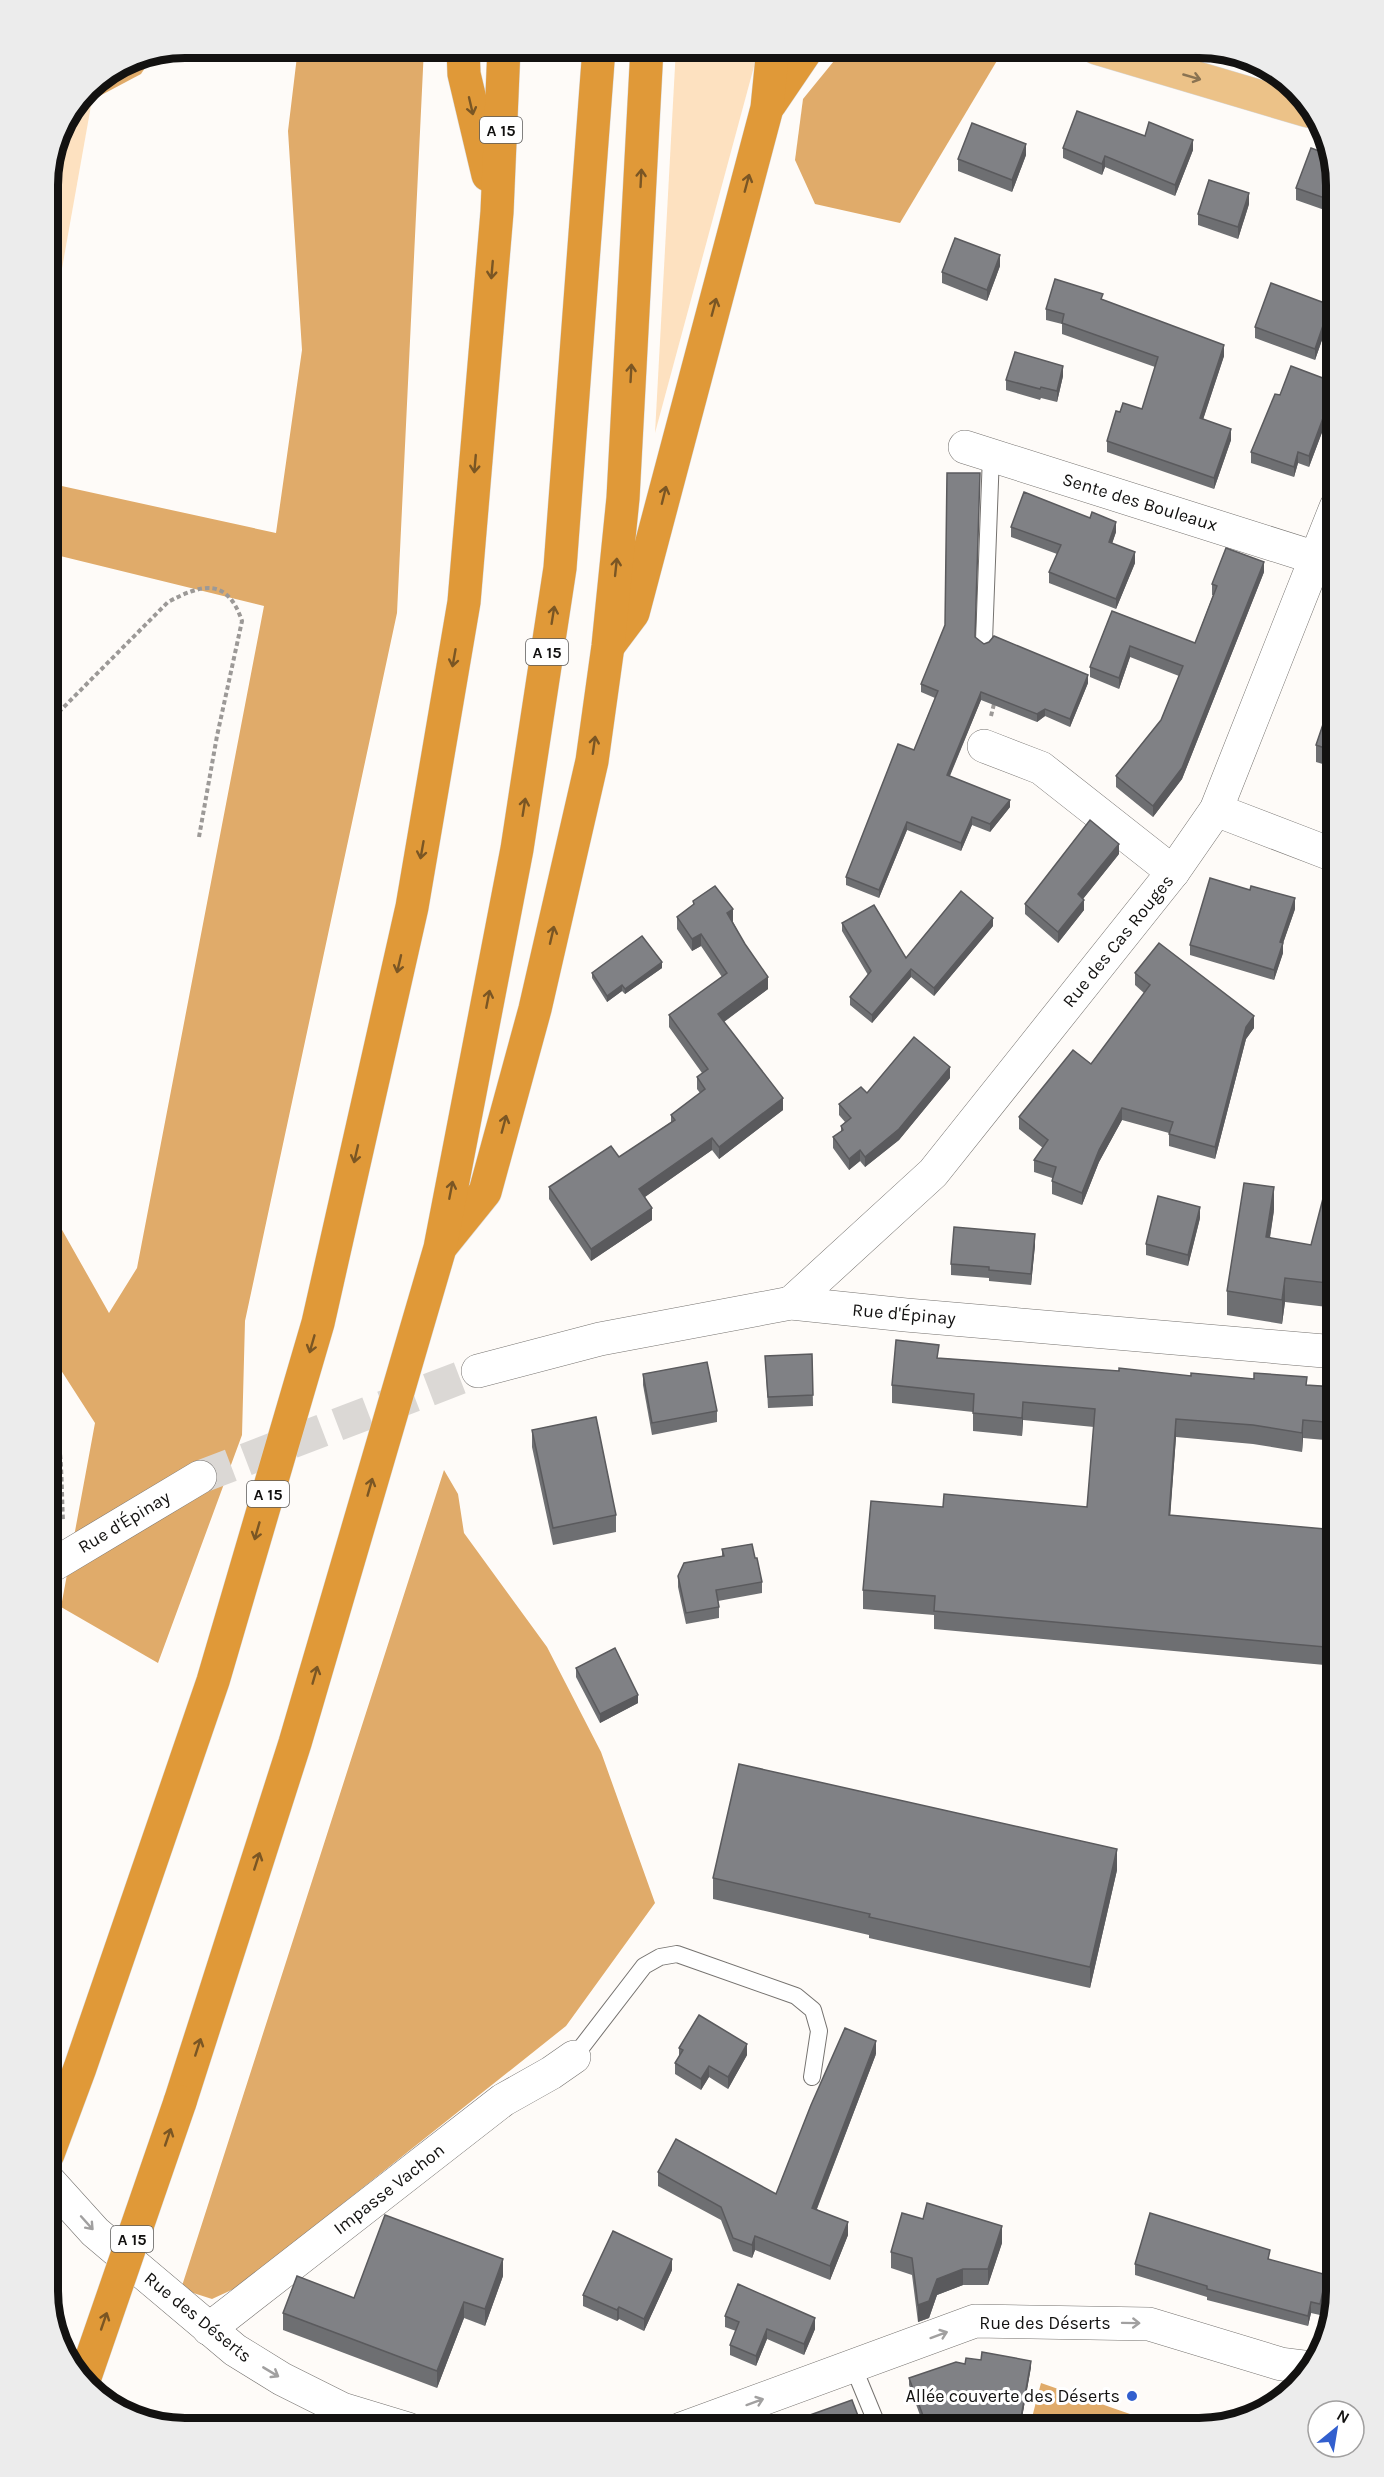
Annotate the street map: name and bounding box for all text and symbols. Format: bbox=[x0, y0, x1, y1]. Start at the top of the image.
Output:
one-way arrow bbox=[1182, 72, 1201, 83]
one-way arrow bbox=[466, 96, 478, 115]
road number: A 15 bbox=[480, 117, 522, 143]
one-way arrow bbox=[635, 168, 646, 188]
one-way arrow bbox=[742, 174, 754, 193]
one-way arrow bbox=[486, 260, 497, 279]
one-way arrow bbox=[709, 298, 721, 317]
one-way arrow bbox=[625, 363, 636, 383]
one-way arrow bbox=[469, 454, 480, 474]
street label: Sente des Bouleaux bbox=[1060, 468, 1220, 536]
one-way arrow bbox=[658, 486, 670, 505]
one-way arrow bbox=[611, 557, 622, 577]
one-way arrow bbox=[547, 605, 558, 625]
road number: A 15 bbox=[526, 639, 568, 665]
one-way arrow bbox=[449, 648, 460, 667]
one-way arrow bbox=[589, 736, 600, 755]
one-way arrow bbox=[518, 798, 529, 818]
one-way arrow bbox=[416, 840, 427, 860]
street label: Rue des Cas Rouges bbox=[1058, 870, 1178, 1012]
one-way arrow bbox=[547, 926, 559, 945]
one-way arrow bbox=[393, 954, 405, 973]
one-way arrow bbox=[483, 990, 494, 1009]
one-way arrow bbox=[499, 1115, 510, 1134]
one-way arrow bbox=[350, 1145, 362, 1164]
one-way arrow bbox=[446, 1181, 457, 1201]
street label: Rue d'Épinay bbox=[851, 1298, 957, 1330]
one-way arrow bbox=[306, 1334, 317, 1353]
one-way arrow bbox=[365, 1478, 376, 1497]
road number: A 15 bbox=[247, 1481, 289, 1507]
street label: Rue d'Épinay bbox=[73, 1485, 175, 1558]
one-way arrow bbox=[251, 1521, 262, 1540]
one-way arrow bbox=[310, 1666, 321, 1685]
one-way arrow bbox=[253, 1852, 264, 1871]
one-way arrow bbox=[193, 2038, 204, 2057]
one-way arrow bbox=[163, 2128, 174, 2147]
street label: Impasse Vachon bbox=[329, 2139, 449, 2239]
one-way arrow bbox=[80, 2216, 94, 2231]
road number: A 15 bbox=[111, 2226, 153, 2252]
street label: Rue des Déserts bbox=[140, 2267, 256, 2367]
one-way arrow bbox=[99, 2312, 110, 2331]
street label: Rue des Déserts bbox=[979, 2312, 1111, 2334]
one-way arrow bbox=[1121, 2318, 1141, 2329]
one-way arrow bbox=[929, 2328, 947, 2339]
one-way arrow bbox=[262, 2367, 279, 2379]
place label: Allée couverte des Déserts bbox=[906, 2385, 1120, 2407]
marker: Allée couverte des Déserts bbox=[1125, 2389, 1139, 2403]
one-way arrow bbox=[746, 2395, 764, 2406]
north arrow bbox=[1306, 2399, 1366, 2459]
text: N bbox=[1334, 2405, 1353, 2428]

